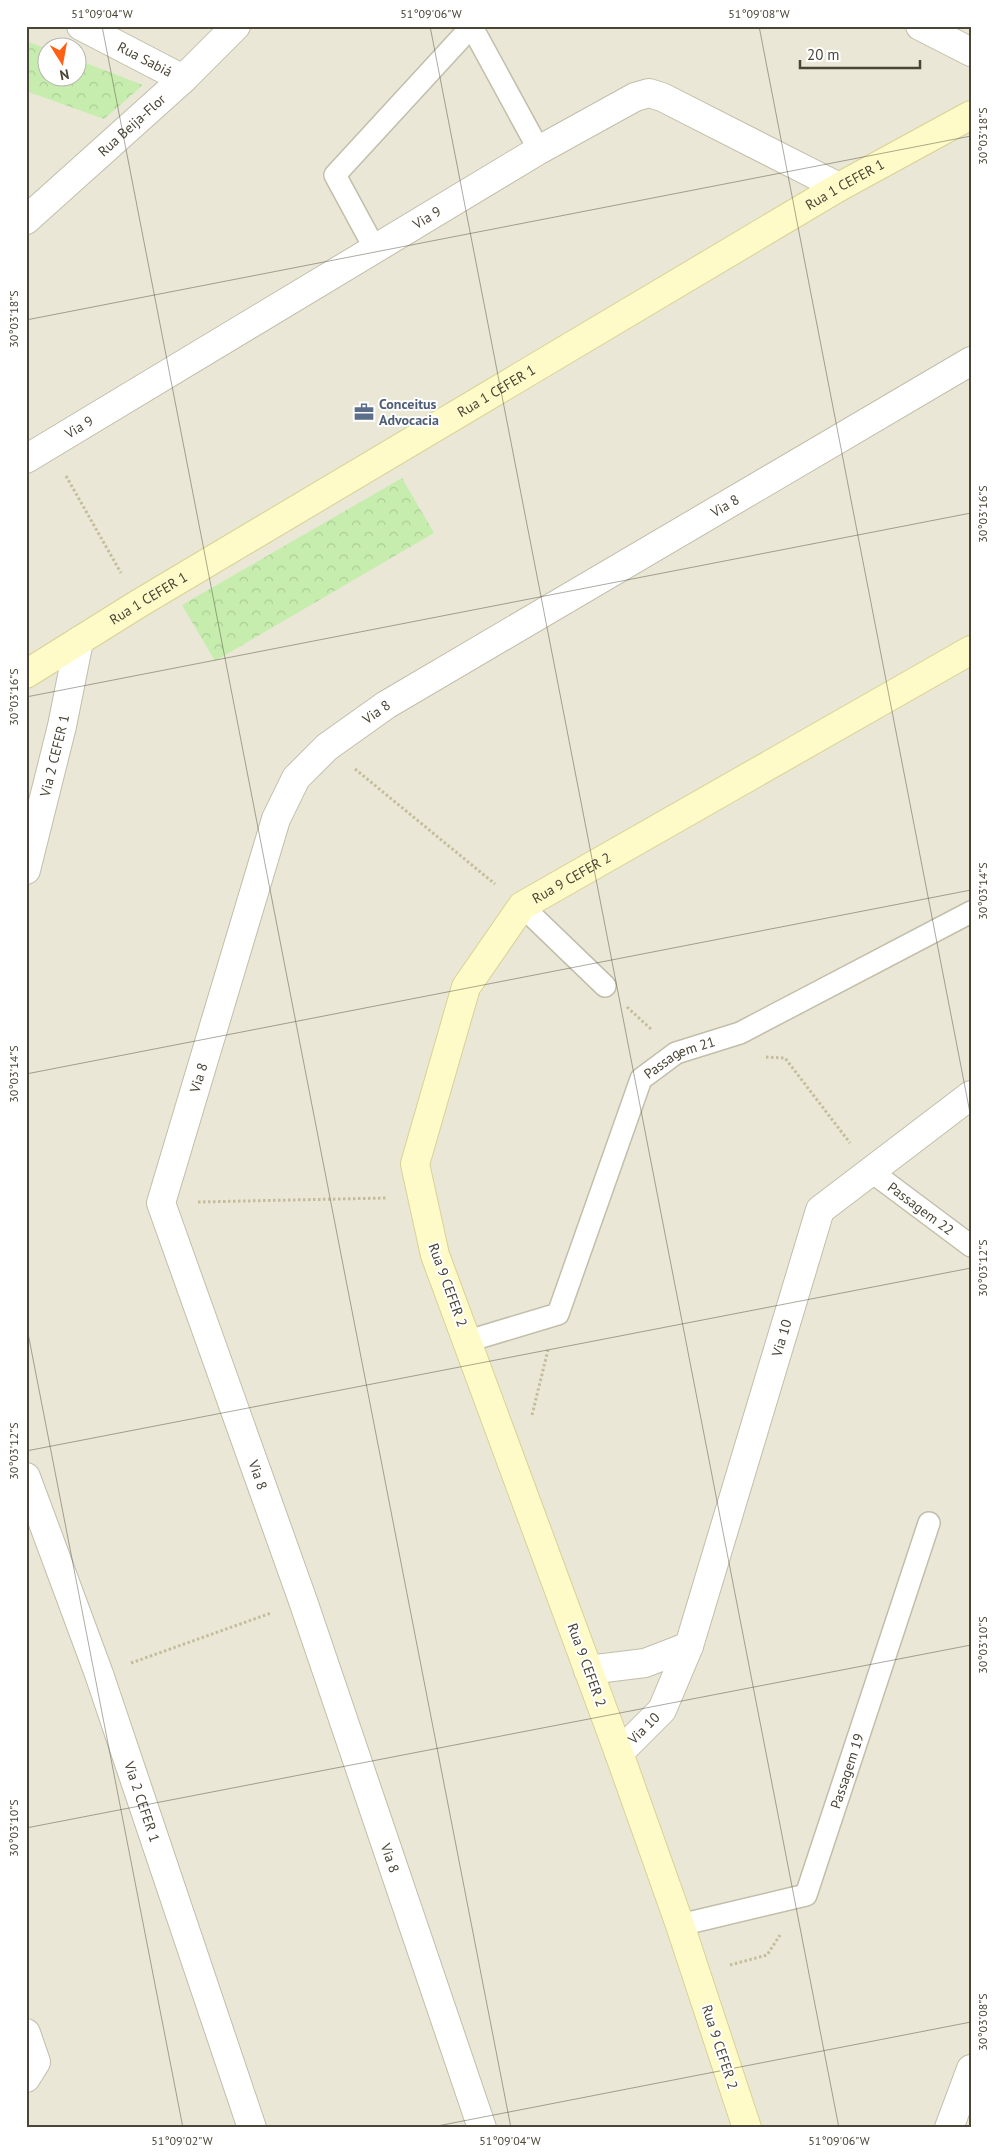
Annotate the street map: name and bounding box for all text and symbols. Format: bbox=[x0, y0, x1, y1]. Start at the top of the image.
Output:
text: 51°09'04"W bbox=[71, 6, 133, 21]
text: 51°09'06"W bbox=[400, 6, 462, 21]
text: 51°09'08"W bbox=[728, 6, 790, 21]
north arrow bbox=[38, 38, 88, 88]
street label: Rua Sabiá bbox=[115, 38, 175, 81]
scale bar bbox=[800, 38, 920, 70]
text: 20 m bbox=[807, 45, 840, 64]
text: N bbox=[58, 65, 71, 84]
street label: Rua Beija-Flor bbox=[94, 90, 169, 160]
text: 30°03'18"S bbox=[975, 107, 990, 165]
street label: Rua 1 CEFER 1 bbox=[802, 155, 887, 214]
street label: Via 9 bbox=[409, 202, 444, 234]
text: 30°03'18"S bbox=[6, 290, 21, 348]
street label: Rua 1 CEFER 1 bbox=[454, 361, 539, 421]
place label: Conceitus Advocacia bbox=[379, 395, 439, 429]
office icon: Conceitus Advocacia bbox=[353, 401, 375, 423]
street label: Via 9 bbox=[61, 412, 97, 443]
text: 30°03'16"S bbox=[975, 485, 990, 543]
street label: Via 8 bbox=[706, 490, 742, 522]
street label: Rua 1 CEFER 1 bbox=[106, 568, 191, 629]
text: 30°03'16"S bbox=[6, 668, 21, 726]
street label: Via 8 bbox=[358, 696, 394, 729]
street label: Via 2 CEFER 1 bbox=[35, 713, 73, 799]
street label: Rua 9 CEFER 2 bbox=[529, 848, 614, 907]
text: 30°03'14"S bbox=[975, 862, 990, 920]
street label: Passagem 21 bbox=[640, 1032, 717, 1083]
text: 30°03'14"S bbox=[6, 1045, 21, 1103]
street label: Via 8 bbox=[185, 1061, 211, 1096]
street label: Passagem 22 bbox=[884, 1178, 958, 1239]
text: 30°03'12"S bbox=[975, 1239, 990, 1297]
street label: Rua 9 CEFER 2 bbox=[425, 1241, 471, 1329]
street label: Via 10 bbox=[767, 1317, 796, 1359]
text: 30°03'12"S bbox=[6, 1422, 21, 1480]
street label: Via 8 bbox=[244, 1457, 272, 1492]
text: 30°03'10"S bbox=[975, 1616, 990, 1674]
street label: Rua 9 CEFER 2 bbox=[564, 1621, 610, 1709]
street label: Via 10 bbox=[623, 1708, 664, 1749]
street label: Passagem 19 bbox=[826, 1731, 868, 1811]
street label: Via 2 CEFER 1 bbox=[120, 1758, 164, 1844]
text: 30°03'10"S bbox=[6, 1799, 21, 1857]
street label: Via 8 bbox=[376, 1840, 403, 1875]
text: 30°03'08"S bbox=[975, 1993, 990, 2051]
street label: Rua 9 CEFER 2 bbox=[698, 2002, 742, 2092]
text: 51°09'02"W bbox=[151, 2133, 213, 2148]
text: 51°09'04"W bbox=[479, 2133, 541, 2148]
text: 51°09'06"W bbox=[808, 2133, 870, 2148]

